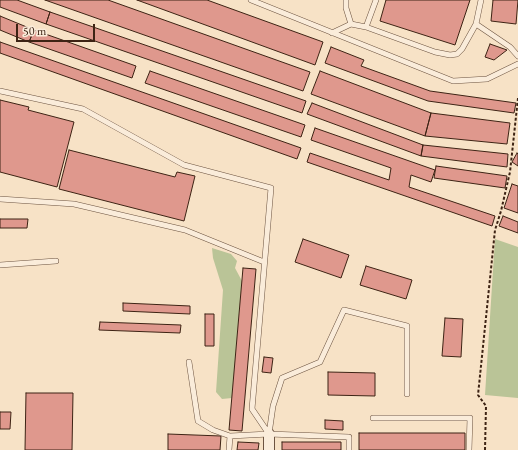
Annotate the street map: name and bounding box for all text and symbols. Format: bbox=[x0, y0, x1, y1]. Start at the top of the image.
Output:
scale bar bbox=[18, 16, 97, 42]
text: 50 m bbox=[23, 23, 46, 39]

